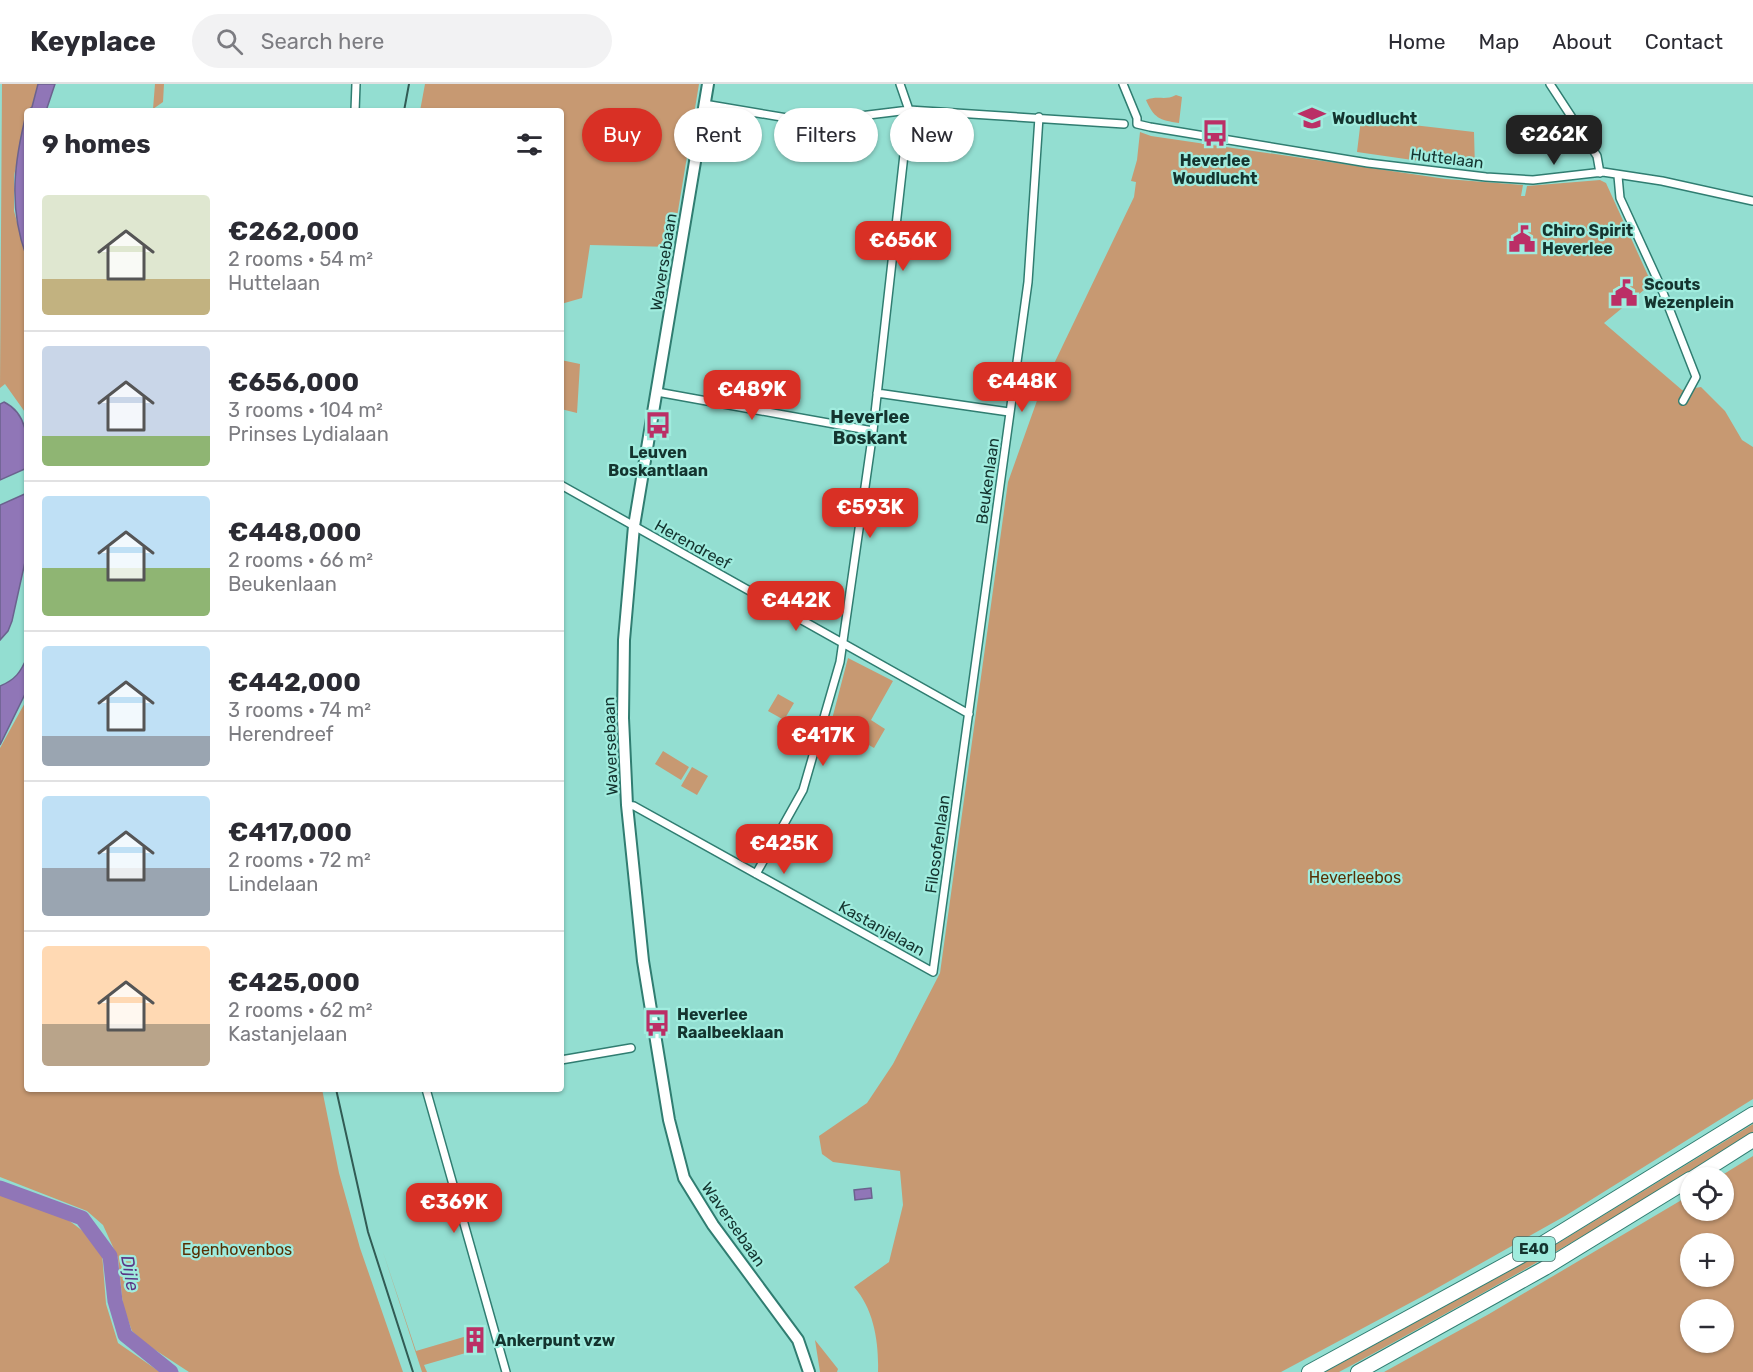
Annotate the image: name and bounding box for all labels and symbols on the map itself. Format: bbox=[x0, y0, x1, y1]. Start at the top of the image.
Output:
school or university icon: Woudlucht bbox=[1297, 103, 1327, 133]
place label: Woudlucht bbox=[1332, 109, 1418, 128]
pin: €262K bbox=[1512, 115, 1596, 166]
bus stop icon: Heverlee Woudlucht bbox=[1200, 118, 1230, 148]
street label: Huttelaan bbox=[1409, 145, 1485, 172]
place label: Heverlee Woudlucht bbox=[1172, 151, 1258, 188]
street label: Waversebaan bbox=[646, 212, 681, 312]
pin: €656K bbox=[861, 221, 945, 272]
place label: Chiro Spirit Heverlee bbox=[1542, 221, 1634, 258]
public building icon: Chiro Spirit Heverlee bbox=[1507, 224, 1537, 254]
place label: Scouts Wezenplein bbox=[1644, 275, 1734, 312]
public building icon: Scouts Wezenplein bbox=[1609, 278, 1639, 308]
pin: €448K bbox=[980, 362, 1064, 413]
pin: €489K bbox=[710, 370, 794, 421]
district label: Heverlee Boskant bbox=[830, 406, 910, 449]
bus stop icon: Leuven Boskantlaan bbox=[643, 410, 673, 440]
street label: Beukenlaan bbox=[972, 437, 1003, 525]
place label: Leuven Boskantlaan bbox=[608, 443, 708, 480]
pin: €593K bbox=[828, 488, 912, 539]
street label: Herendreef bbox=[651, 516, 735, 574]
pin: €442K bbox=[754, 581, 838, 632]
street label: Waversebaan bbox=[599, 696, 622, 796]
pin: €417K bbox=[781, 716, 865, 767]
street label: Filosofenlaan bbox=[921, 794, 954, 895]
pin: €425K bbox=[742, 824, 826, 875]
park label: Heverleebos bbox=[1309, 868, 1401, 887]
street label: Kastanjelaan bbox=[835, 897, 928, 960]
place label: Heverlee Raalbeeklaan bbox=[677, 1005, 784, 1042]
bus stop icon: Heverlee Raalbeeklaan bbox=[642, 1008, 672, 1038]
street label: Waversebaan bbox=[697, 1178, 770, 1270]
pin: €369K bbox=[412, 1183, 496, 1234]
road number: E40 bbox=[1513, 1237, 1555, 1261]
park label: Egenhovenbos bbox=[182, 1240, 292, 1259]
water label: Dijle bbox=[116, 1253, 144, 1293]
building icon: Ankerpunt vzw bbox=[460, 1325, 490, 1355]
place label: Ankerpunt vzw bbox=[495, 1331, 616, 1350]

